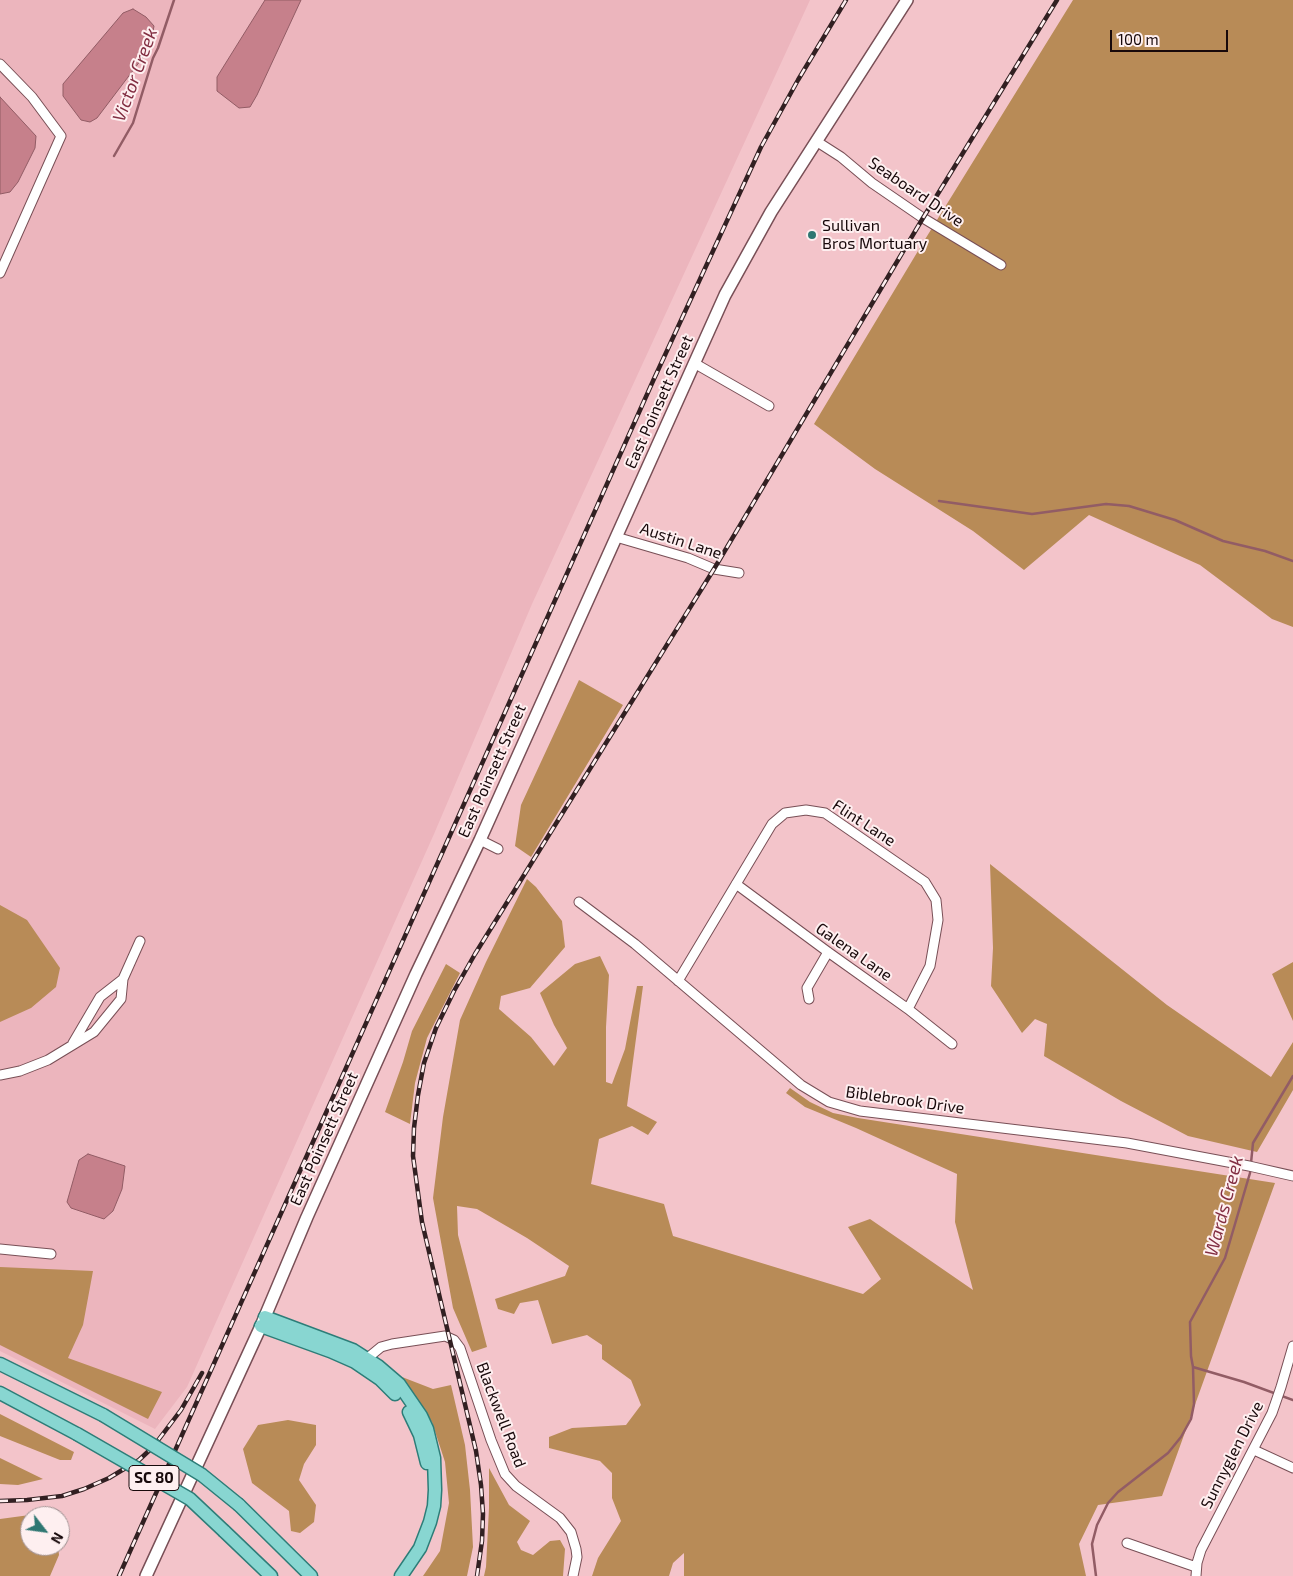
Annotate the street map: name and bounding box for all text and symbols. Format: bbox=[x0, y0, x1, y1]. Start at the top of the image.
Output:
scale bar bbox=[1113, 20, 1230, 52]
water label: Victor Creek bbox=[108, 25, 162, 125]
text: 100 m bbox=[1118, 30, 1159, 48]
street label: Seaboard Drive bbox=[865, 153, 967, 231]
place label: Sullivan Bros Mortuary bbox=[822, 216, 927, 254]
marker: Sullivan Bros Mortuary bbox=[806, 229, 818, 241]
street label: East Poinsett Street bbox=[621, 332, 697, 472]
street label: Austin Lane bbox=[638, 519, 724, 563]
street label: East Poinsett Street bbox=[454, 701, 530, 841]
street label: Flint Lane bbox=[829, 796, 899, 850]
street label: Galena Lane bbox=[812, 919, 896, 985]
street label: East Poinsett Street bbox=[286, 1069, 362, 1209]
street label: Biblebrook Drive bbox=[844, 1082, 966, 1118]
water label: Wards Creek bbox=[1200, 1153, 1248, 1259]
street label: Blackwell Road bbox=[472, 1360, 530, 1470]
street label: Sunnyglen Drive bbox=[1197, 1398, 1267, 1512]
road number: SC 80 bbox=[129, 1466, 179, 1490]
north arrow bbox=[20, 1506, 70, 1556]
text: N bbox=[48, 1530, 67, 1547]

